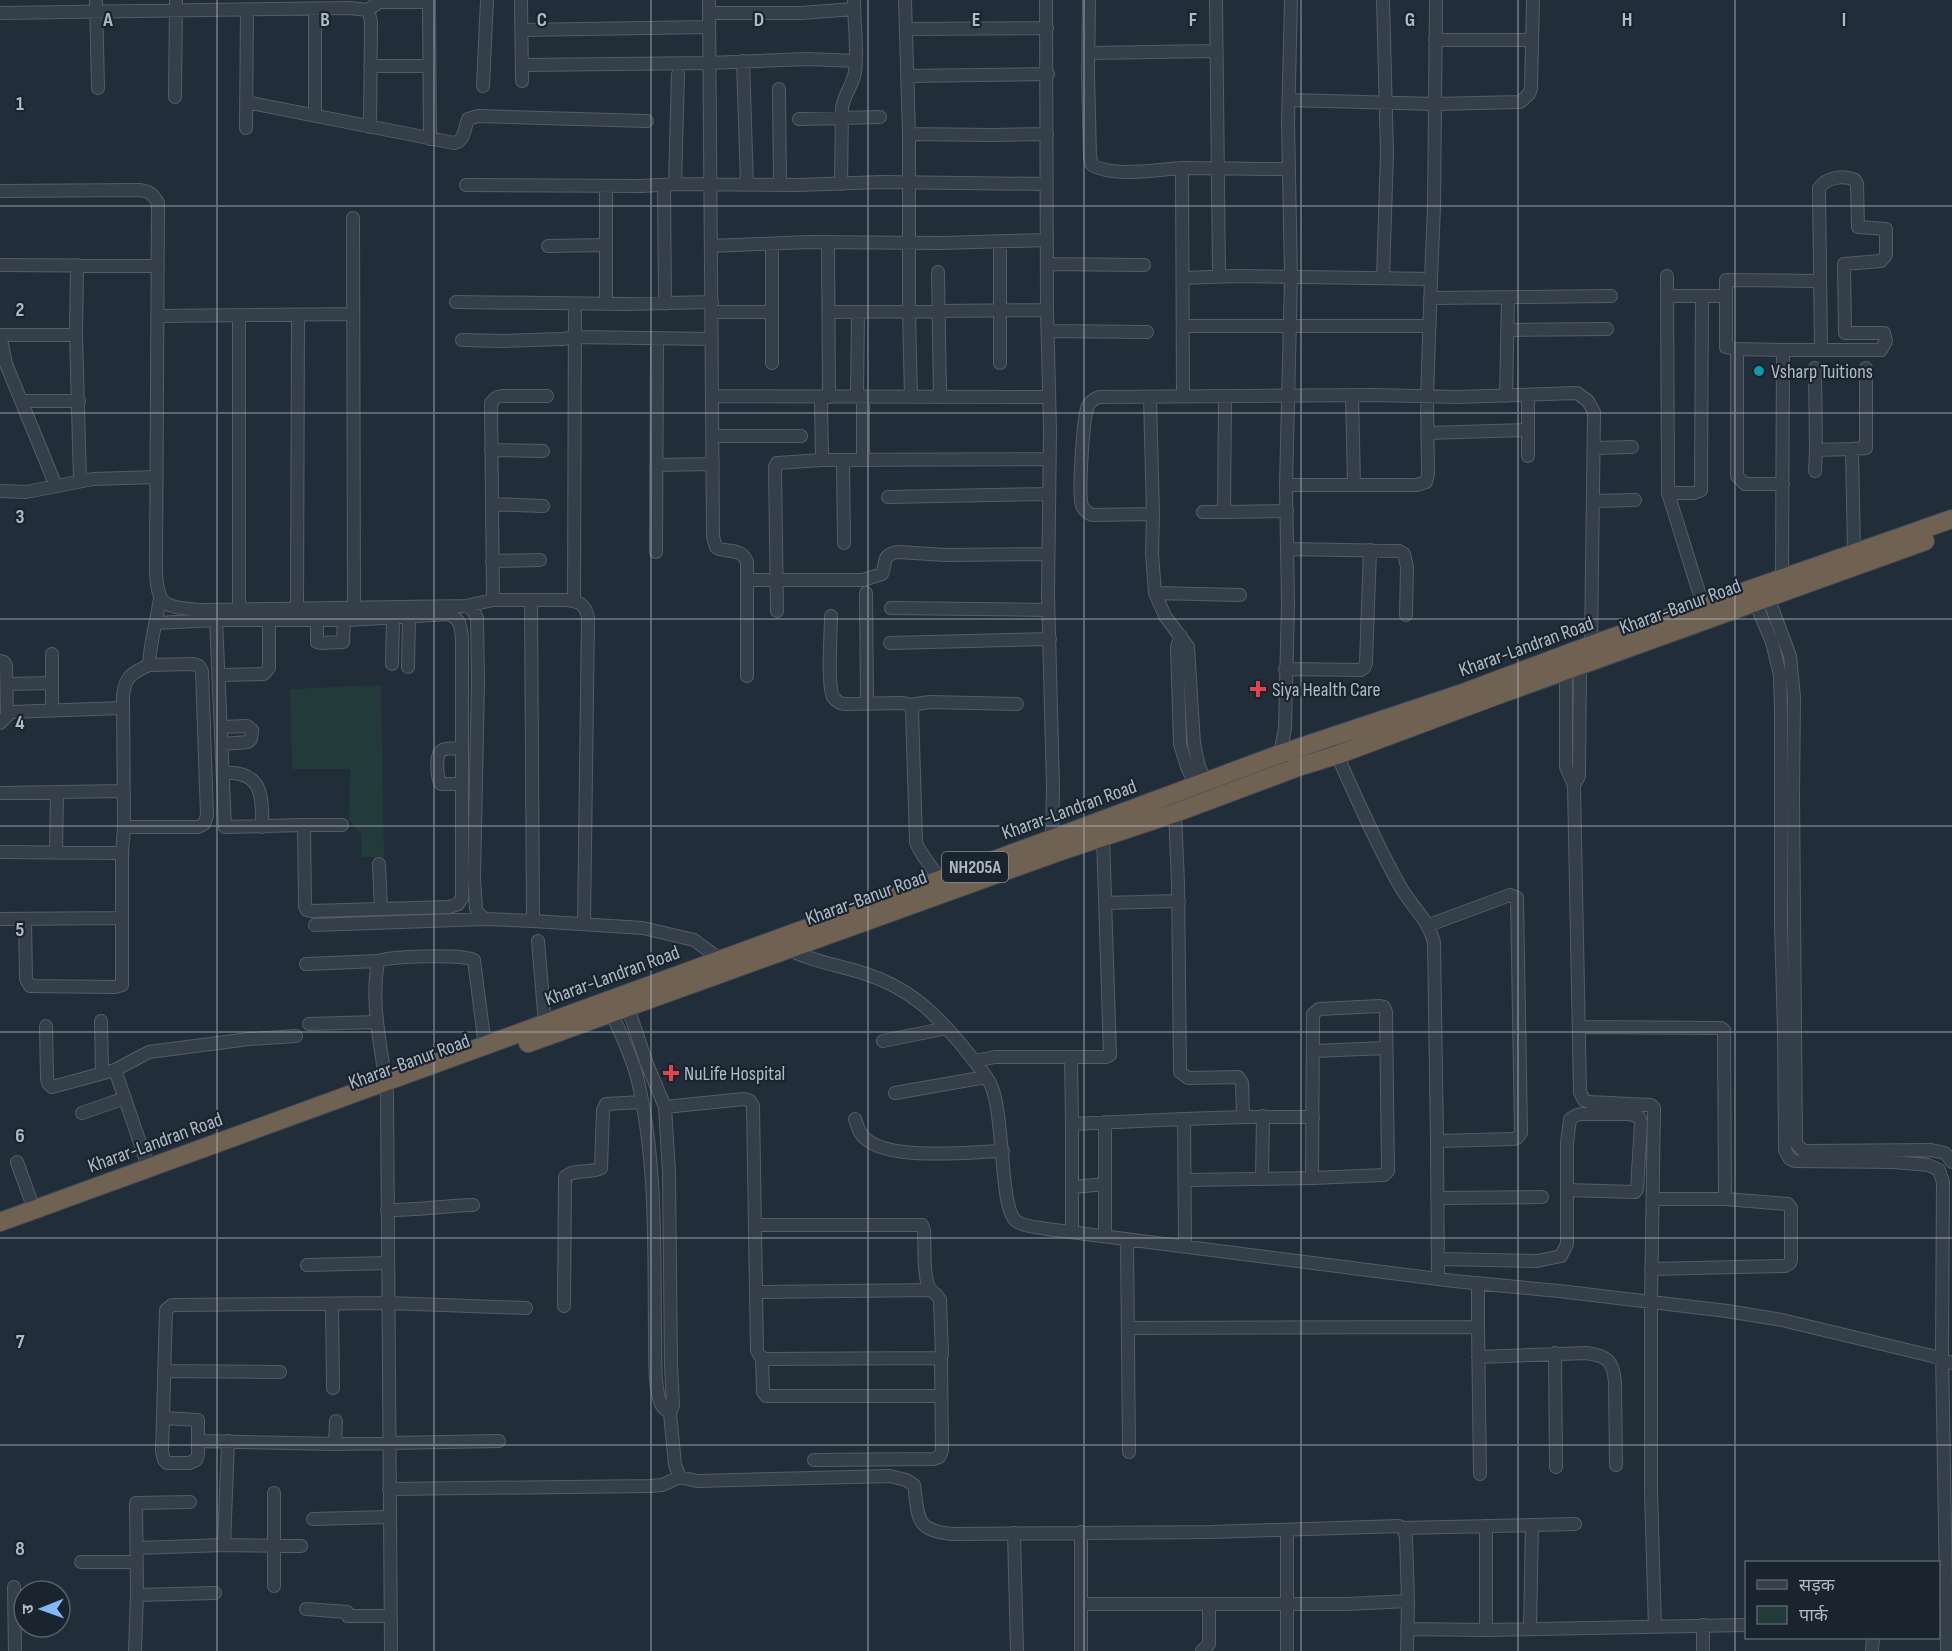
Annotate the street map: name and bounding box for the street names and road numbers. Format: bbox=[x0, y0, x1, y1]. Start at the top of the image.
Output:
street label: Kharar-Banur Road bbox=[1616, 574, 1744, 640]
street label: Kharar-Landran Road bbox=[1456, 611, 1597, 682]
street label: Kharar-Landran Road bbox=[999, 774, 1140, 845]
road number: NH205A bbox=[942, 852, 1008, 882]
street label: Kharar-Banur Road bbox=[802, 865, 930, 931]
street label: Kharar-Landran Road bbox=[542, 940, 683, 1011]
street label: Kharar-Banur Road bbox=[345, 1029, 473, 1095]
street label: Kharar-Landran Road bbox=[85, 1107, 226, 1178]

